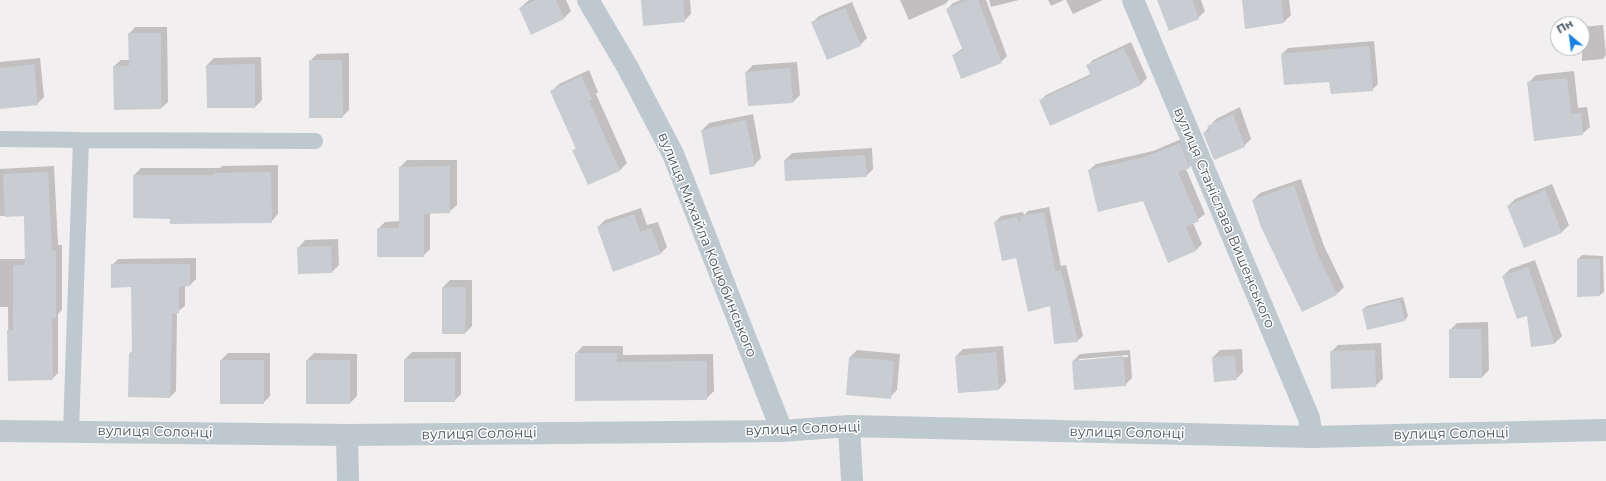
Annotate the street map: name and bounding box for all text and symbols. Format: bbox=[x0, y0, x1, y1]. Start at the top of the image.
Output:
north arrow bbox=[1550, 16, 1590, 56]
text: Пн bbox=[1554, 16, 1575, 37]
street label: вулиця Станіслава Вишенського bbox=[1170, 105, 1278, 331]
street label: вулиця Михайла Коцюбинського bbox=[654, 130, 760, 360]
street label: вулиця Солонці bbox=[745, 419, 861, 439]
street label: вулиця Солонці bbox=[97, 423, 213, 441]
street label: вулиця Солонці bbox=[1069, 424, 1185, 442]
street label: вулиця Солонці bbox=[421, 425, 537, 443]
street label: вулиця Солонці bbox=[1393, 425, 1509, 443]

